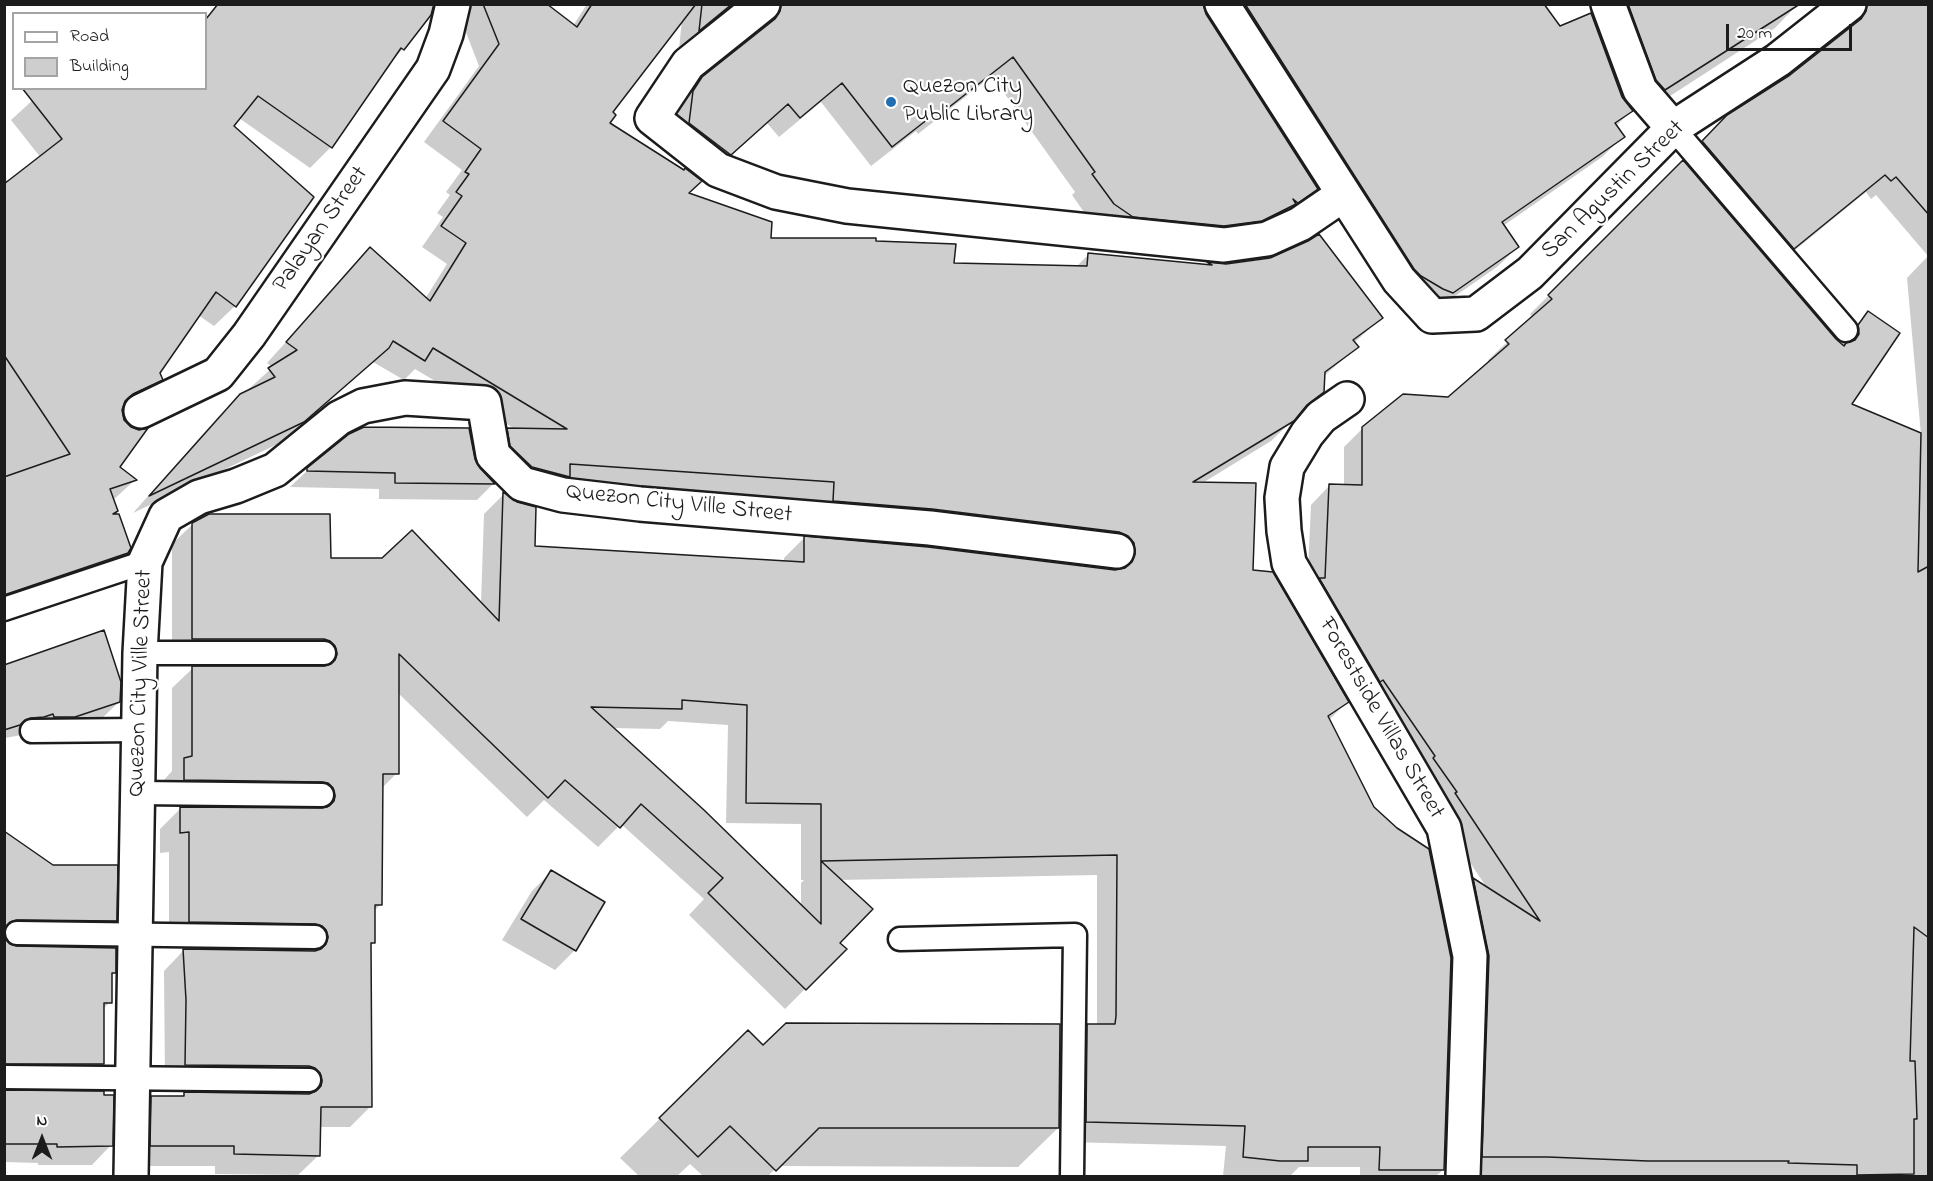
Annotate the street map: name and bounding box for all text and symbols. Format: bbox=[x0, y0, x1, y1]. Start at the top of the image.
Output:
legend bbox=[12, 12, 207, 90]
scale bar bbox=[1729, 12, 1855, 50]
text: 20 m bbox=[1737, 21, 1772, 47]
text: Road bbox=[70, 24, 109, 50]
text: Building bbox=[70, 54, 129, 80]
place label: Quezon City Public Library bbox=[903, 74, 1033, 130]
marker: Quezon City Public Library bbox=[884, 95, 898, 109]
street label: San Agustin Street bbox=[1536, 115, 1692, 267]
street label: Palayan Street bbox=[268, 162, 376, 298]
street label: Quezon City Ville Street bbox=[565, 479, 793, 531]
street label: Quezon City Ville Street bbox=[124, 569, 160, 797]
street label: Forestside Villas Street bbox=[1311, 613, 1449, 825]
north arrow bbox=[12, 1109, 72, 1169]
text: N bbox=[37, 1109, 47, 1133]

